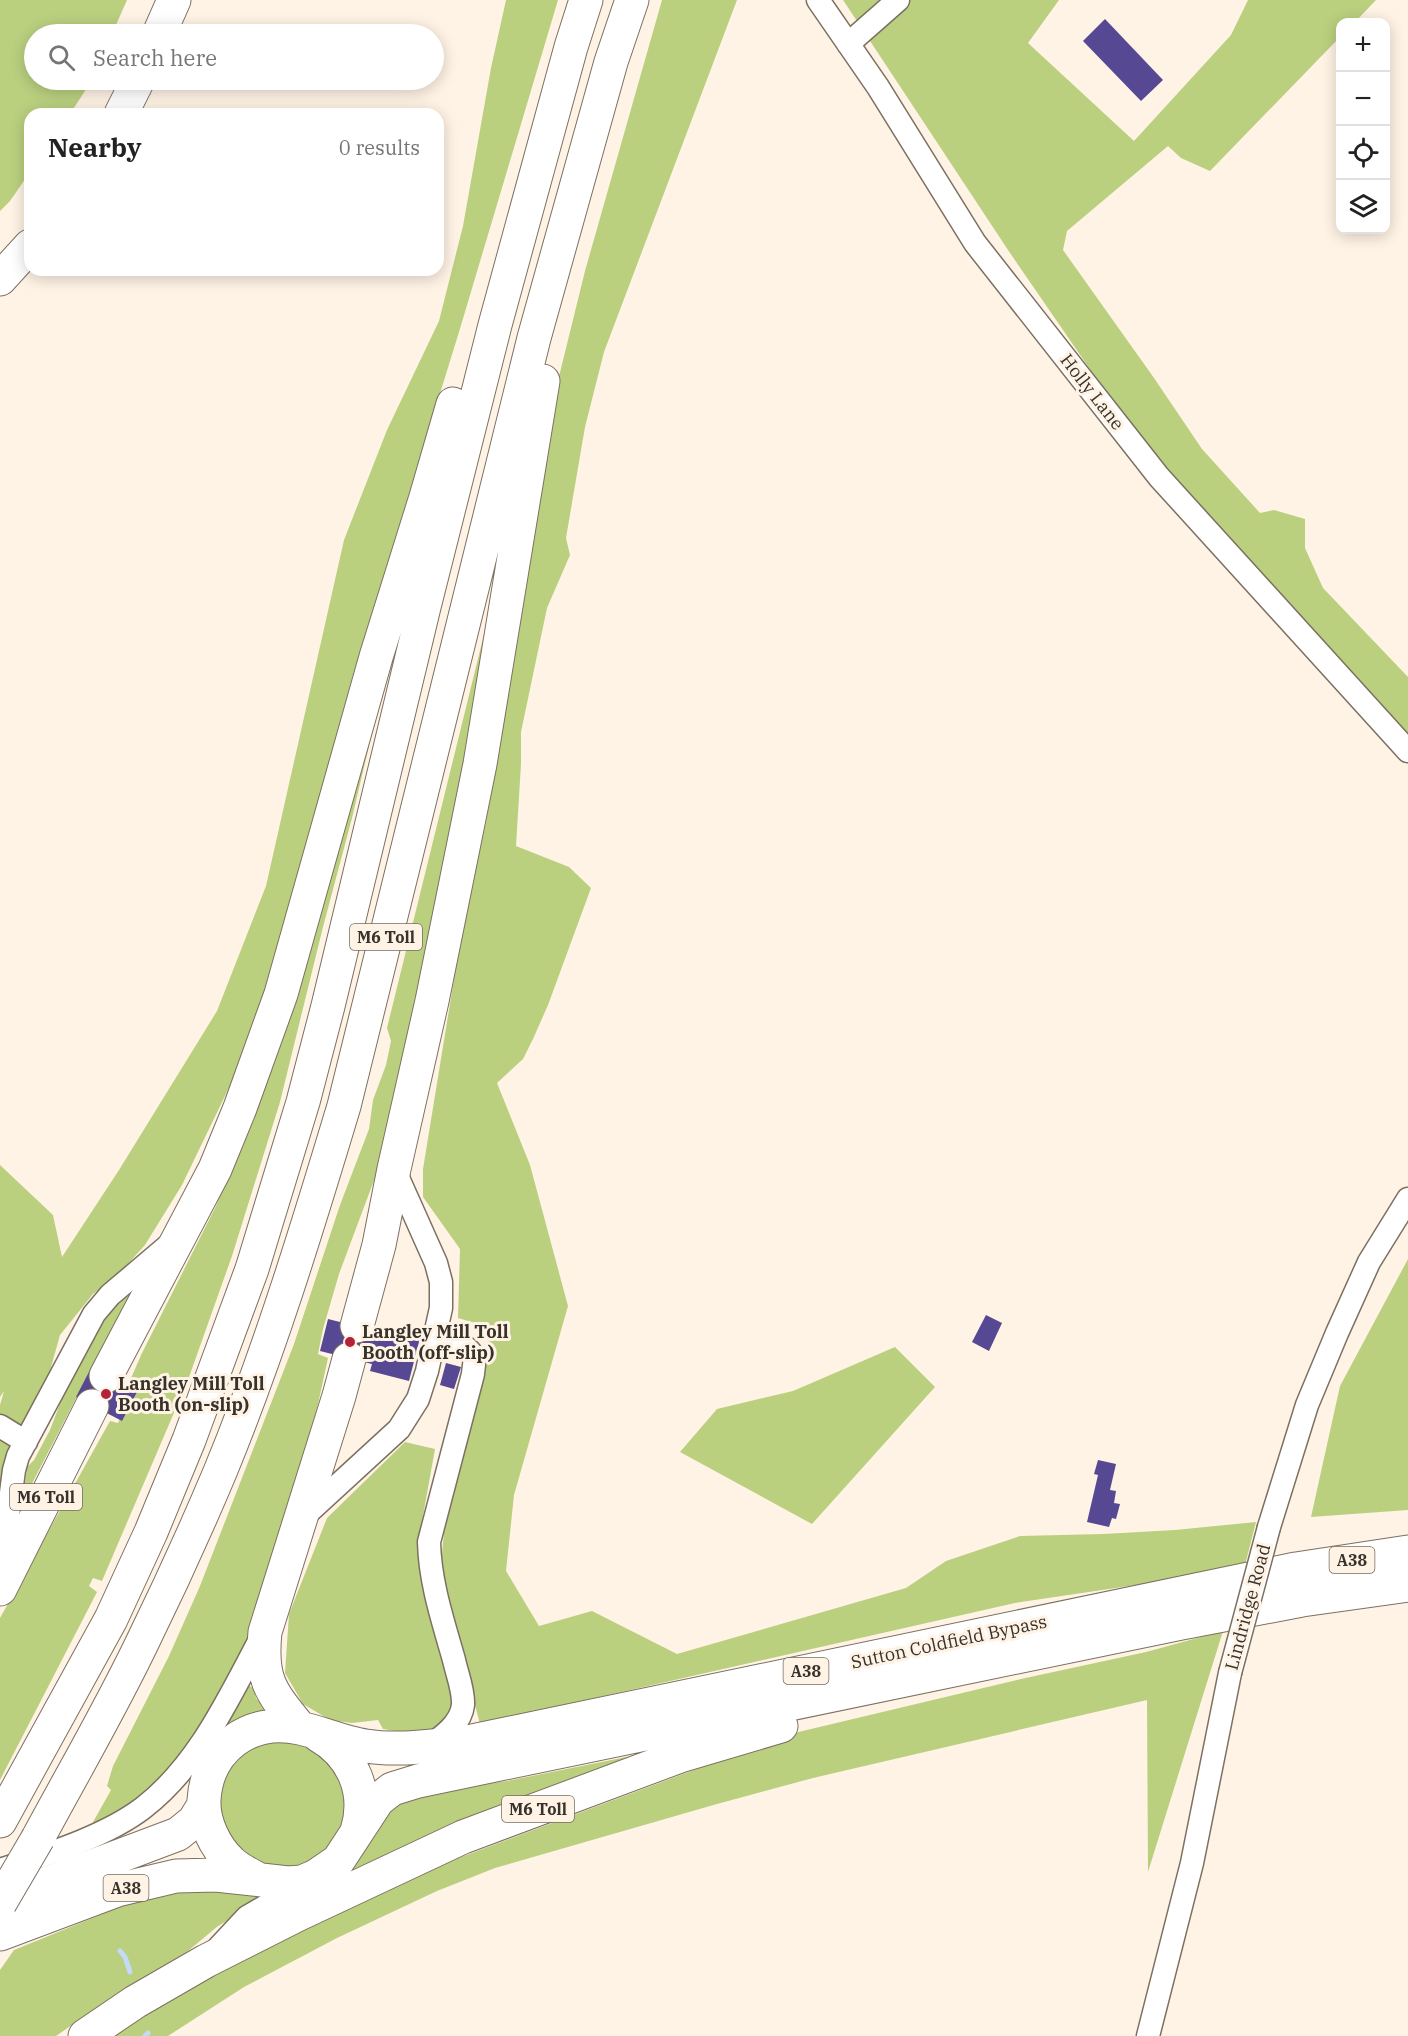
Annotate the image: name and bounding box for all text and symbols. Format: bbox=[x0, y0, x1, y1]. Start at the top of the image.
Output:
map controls bbox=[1336, 18, 1390, 234]
button: + bbox=[1336, 18, 1390, 72]
search box bbox=[24, 24, 444, 90]
icon: search bbox=[45, 41, 78, 74]
text: Search here bbox=[93, 43, 217, 72]
button: − bbox=[1336, 72, 1390, 126]
button: locate bbox=[1336, 126, 1390, 180]
text: Nearby bbox=[48, 130, 142, 164]
text: 0 results bbox=[339, 134, 420, 161]
button: layers bbox=[1336, 180, 1390, 234]
street label: Holly Lane bbox=[1055, 349, 1129, 434]
road number: M6 Toll bbox=[350, 924, 422, 950]
place label: Langley Mill Toll Booth (off-slip) bbox=[362, 1320, 509, 1364]
marker: Langley Mill Toll Booth (off-slip) bbox=[343, 1335, 357, 1349]
place label: Langley Mill Toll Booth (on-slip) bbox=[118, 1372, 265, 1416]
marker: Langley Mill Toll Booth (on-slip) bbox=[99, 1387, 113, 1401]
road number: M6 Toll bbox=[10, 1484, 82, 1510]
street label: Lindridge Road bbox=[1220, 1541, 1275, 1673]
road number: A38 bbox=[1330, 1547, 1374, 1573]
street label: Sutton Coldfield Bypass bbox=[849, 1609, 1049, 1674]
road number: A38 bbox=[784, 1658, 828, 1684]
road number: M6 Toll bbox=[502, 1796, 574, 1822]
road number: A38 bbox=[104, 1875, 148, 1901]

